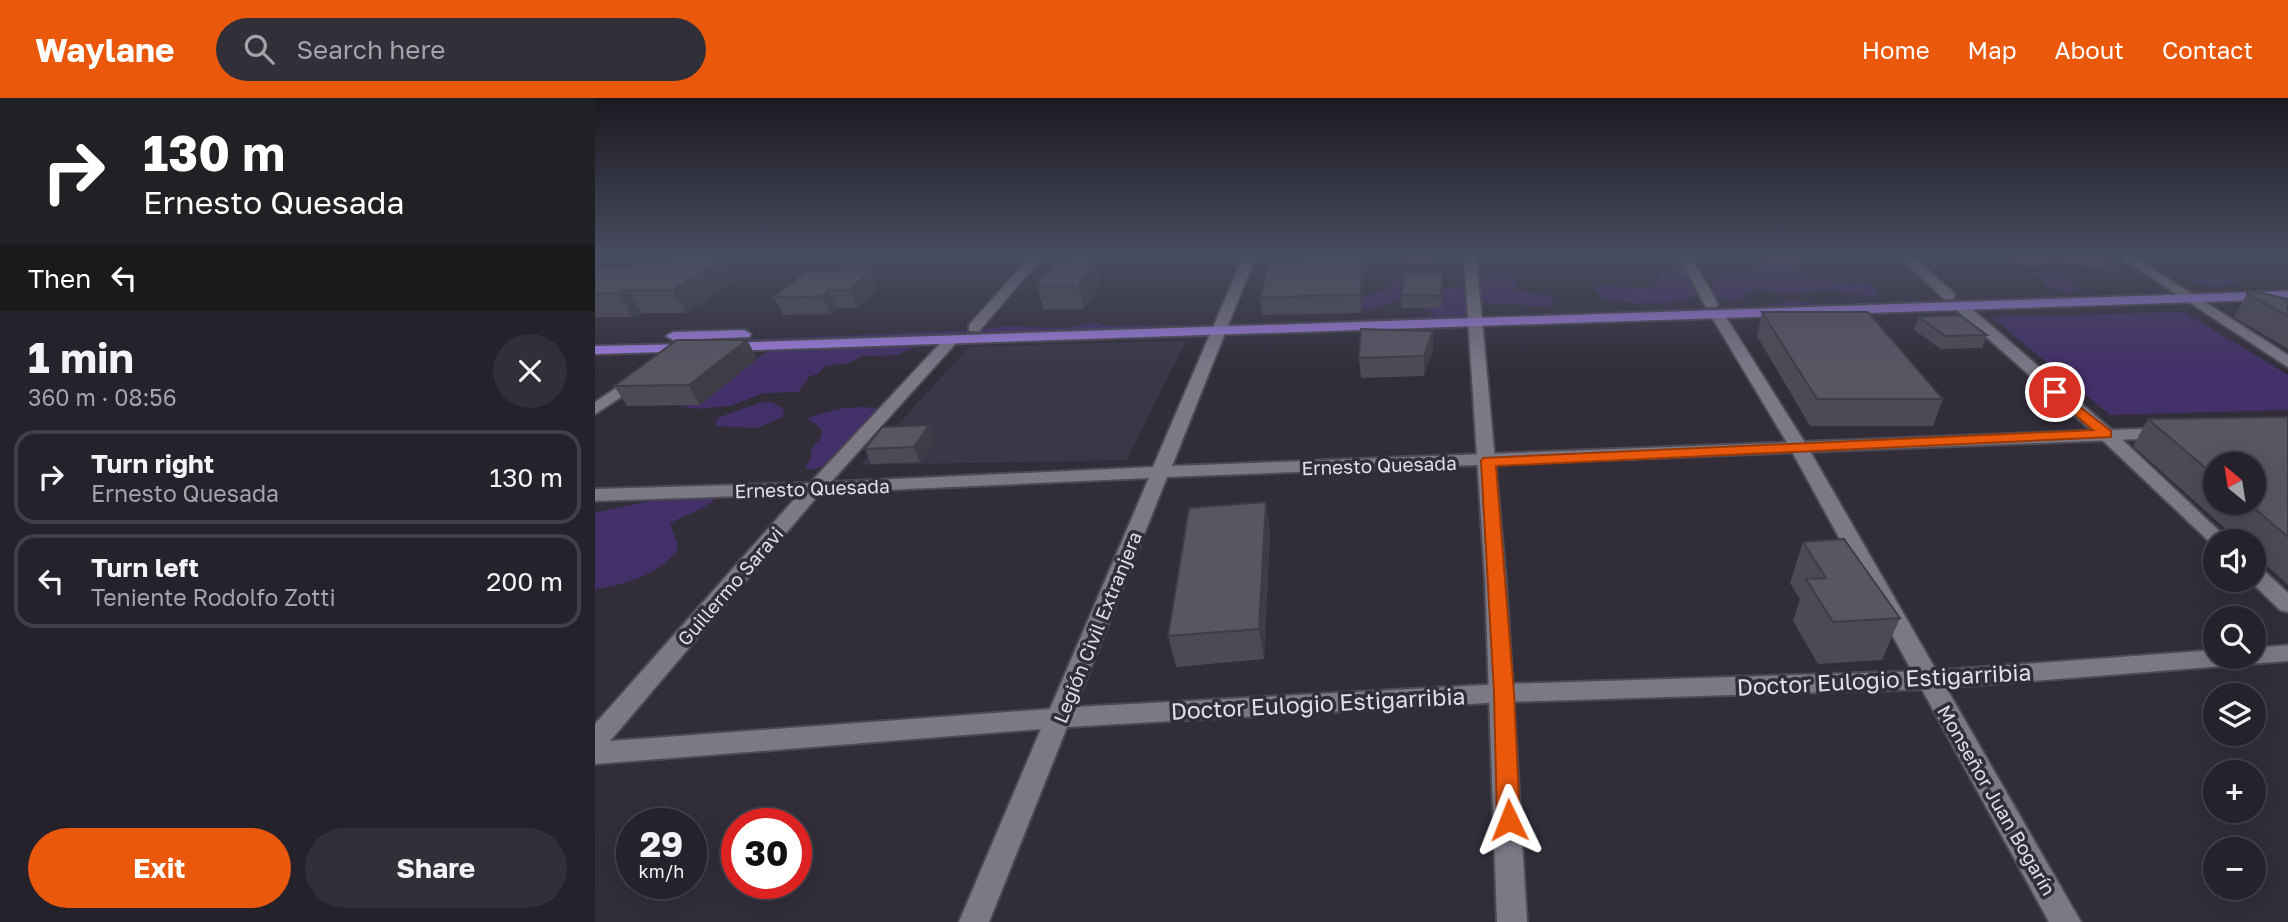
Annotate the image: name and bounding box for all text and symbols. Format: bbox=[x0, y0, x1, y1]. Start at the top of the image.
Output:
search box bbox=[216, 18, 706, 81]
text: Waylane bbox=[35, 30, 174, 69]
icon: search bbox=[240, 30, 278, 68]
text: Search here bbox=[296, 34, 445, 65]
text: Home bbox=[1862, 35, 1930, 64]
text: Map bbox=[1968, 35, 2017, 64]
text: About bbox=[2055, 35, 2124, 64]
text: Contact bbox=[2162, 35, 2253, 64]
text: 130 m bbox=[143, 123, 285, 182]
icon: right bbox=[28, 126, 119, 217]
text: Ernesto Quesada bbox=[143, 183, 405, 221]
icon: left bbox=[105, 259, 143, 297]
text: Then bbox=[28, 263, 91, 294]
text: 1 min bbox=[28, 332, 134, 382]
button: close bbox=[493, 334, 567, 408]
pin bbox=[2025, 362, 2085, 422]
icon: arrive bbox=[2036, 373, 2074, 411]
text: 360 m · 08:56 bbox=[28, 383, 177, 411]
text: Turn right bbox=[91, 448, 214, 479]
street label: Ernesto Quesada bbox=[1301, 451, 1457, 479]
north arrow bbox=[2203, 452, 2266, 514]
map controls bbox=[2203, 452, 2266, 900]
icon: right bbox=[32, 458, 70, 496]
text: 130 m bbox=[490, 462, 563, 493]
street label: Ernesto Quesada bbox=[734, 474, 890, 502]
text: Ernesto Quesada bbox=[91, 479, 279, 507]
street label: Guillermo Saravi bbox=[672, 522, 788, 650]
street label: Legión Civil Extranjera bbox=[1048, 528, 1146, 726]
button: sound bbox=[2203, 529, 2266, 592]
text: Turn left bbox=[91, 552, 199, 583]
icon: left bbox=[32, 562, 70, 600]
text: 200 m bbox=[486, 566, 563, 597]
text: Teniente Rodolfo Zotti bbox=[91, 583, 336, 611]
button: search bbox=[2203, 606, 2266, 669]
street label: Doctor Eulogio Estigarribia bbox=[1736, 657, 2032, 701]
street label: Doctor Eulogio Estigarribia bbox=[1170, 681, 1466, 725]
button: layers bbox=[2203, 683, 2266, 746]
street label: Monseñor Juan Bogarín bbox=[1933, 701, 2061, 899]
button: + bbox=[2203, 760, 2266, 823]
position arrow bbox=[1472, 783, 1546, 857]
speed limit sign: 30 bbox=[721, 808, 812, 899]
text: 29 bbox=[640, 823, 683, 865]
button: Exit bbox=[28, 828, 291, 908]
button: Share bbox=[305, 828, 567, 908]
button: − bbox=[2203, 837, 2266, 900]
text: km/h bbox=[639, 860, 684, 882]

